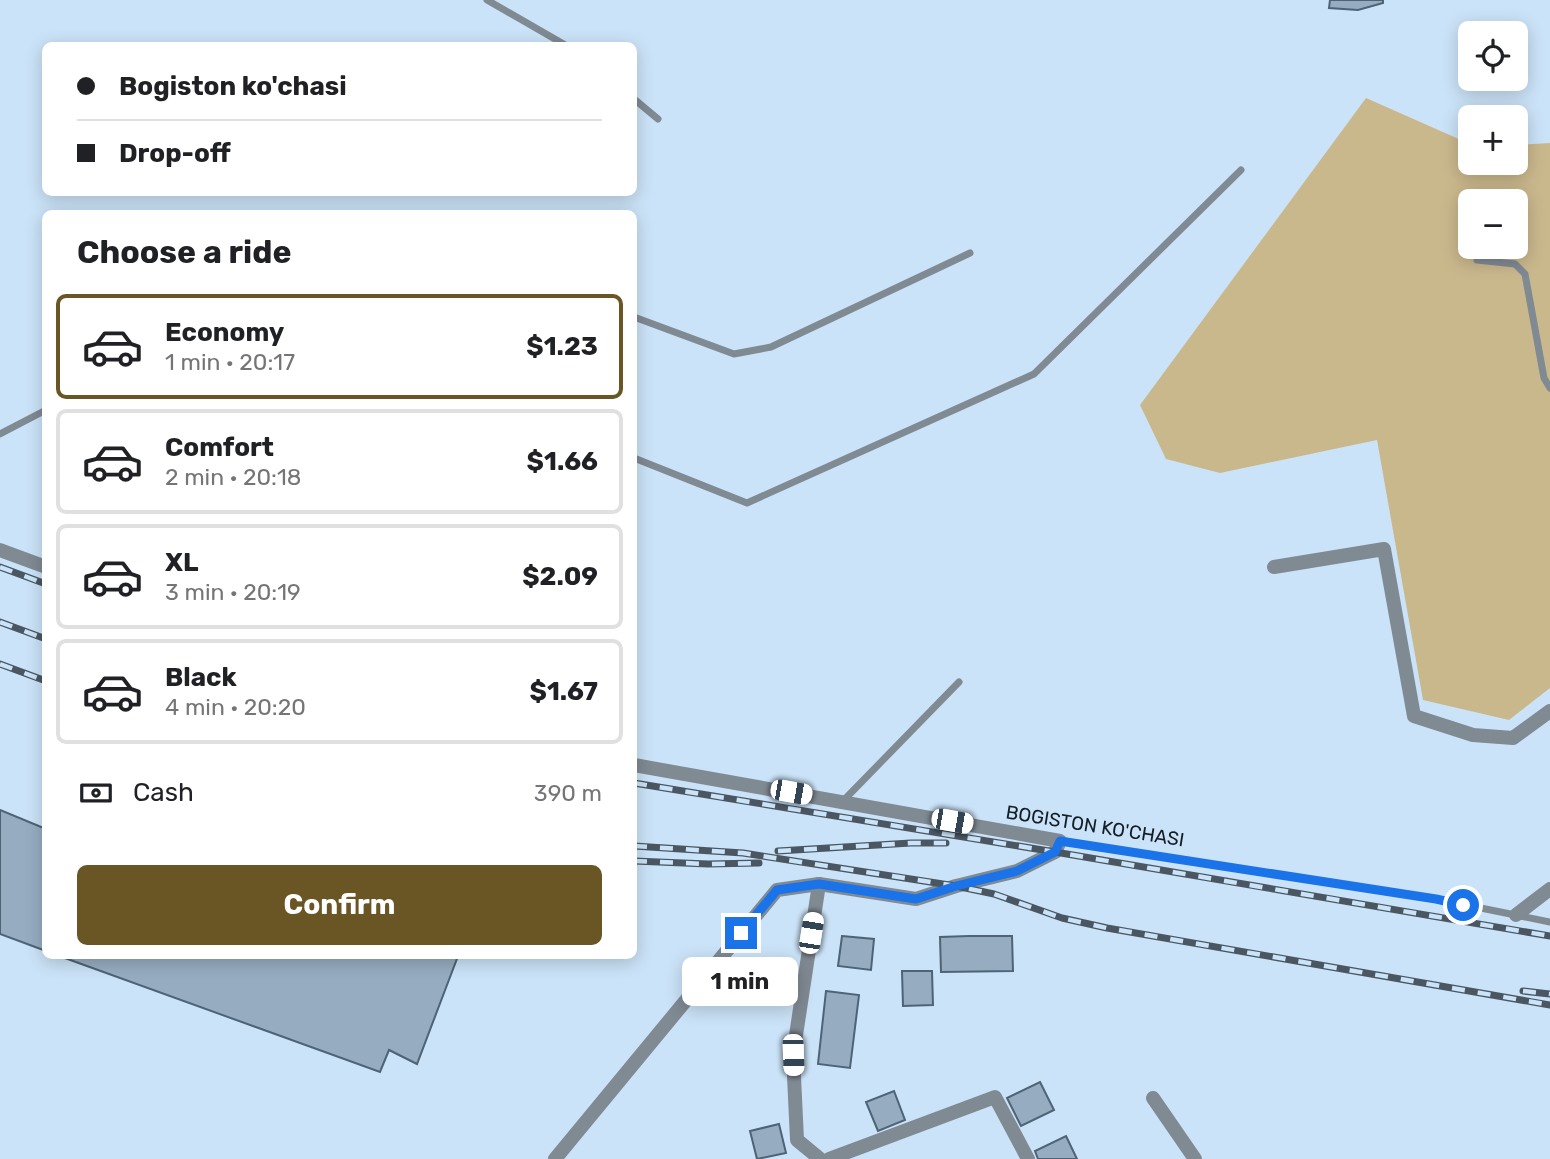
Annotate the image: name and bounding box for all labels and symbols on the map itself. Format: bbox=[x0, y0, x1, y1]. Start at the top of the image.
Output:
car bbox=[769, 778, 814, 806]
street label: BOGISTON KO'CHASI bbox=[1004, 801, 1186, 851]
car bbox=[930, 807, 975, 835]
route start bbox=[1447, 889, 1479, 921]
car bbox=[798, 911, 825, 955]
route end bbox=[725, 917, 757, 949]
callout: 1 min bbox=[683, 958, 799, 1006]
car bbox=[782, 1034, 805, 1076]

